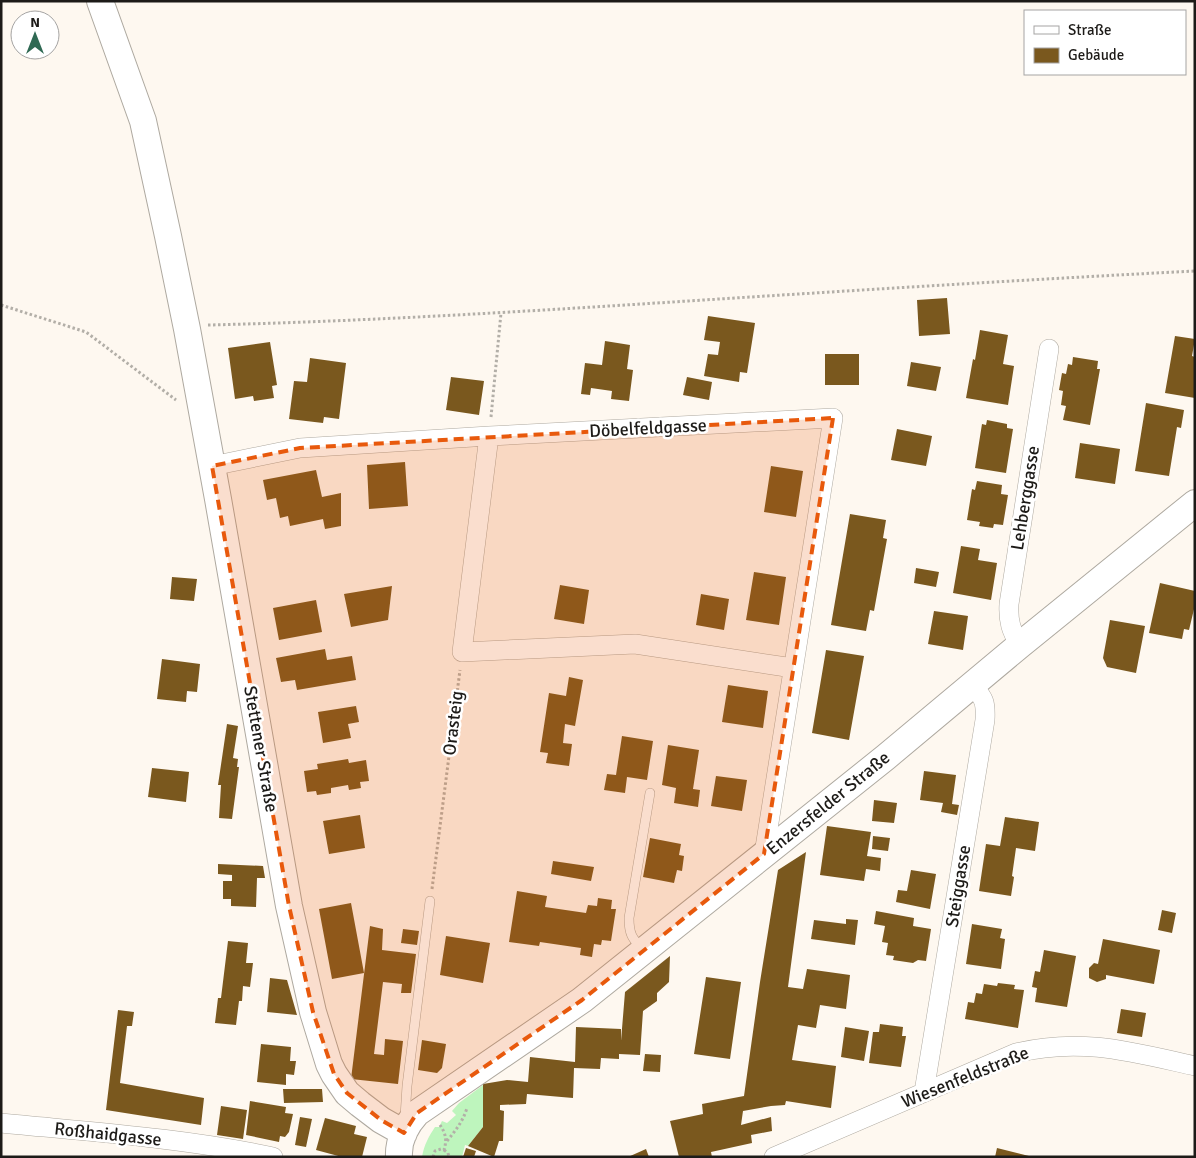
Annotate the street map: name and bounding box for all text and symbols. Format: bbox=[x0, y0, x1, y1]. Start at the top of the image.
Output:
north arrow bbox=[10, 10, 60, 60]
legend bbox=[1024, 10, 1186, 75]
text: N bbox=[30, 14, 40, 31]
text: Straße bbox=[1068, 21, 1112, 39]
text: Gebäude bbox=[1068, 46, 1124, 64]
street label: Döbelfeldgasse bbox=[589, 414, 707, 442]
street label: Lehberggasse bbox=[1006, 444, 1044, 552]
street label: Stettener Straße bbox=[239, 684, 283, 814]
street label: Orasteig bbox=[438, 689, 468, 757]
street label: Enzersfelder Straße bbox=[762, 746, 894, 860]
street label: Steiggasse bbox=[941, 843, 975, 929]
street label: Wiesenfeldstraße bbox=[898, 1041, 1032, 1113]
street label: Roßhaidgasse bbox=[53, 1117, 163, 1151]

